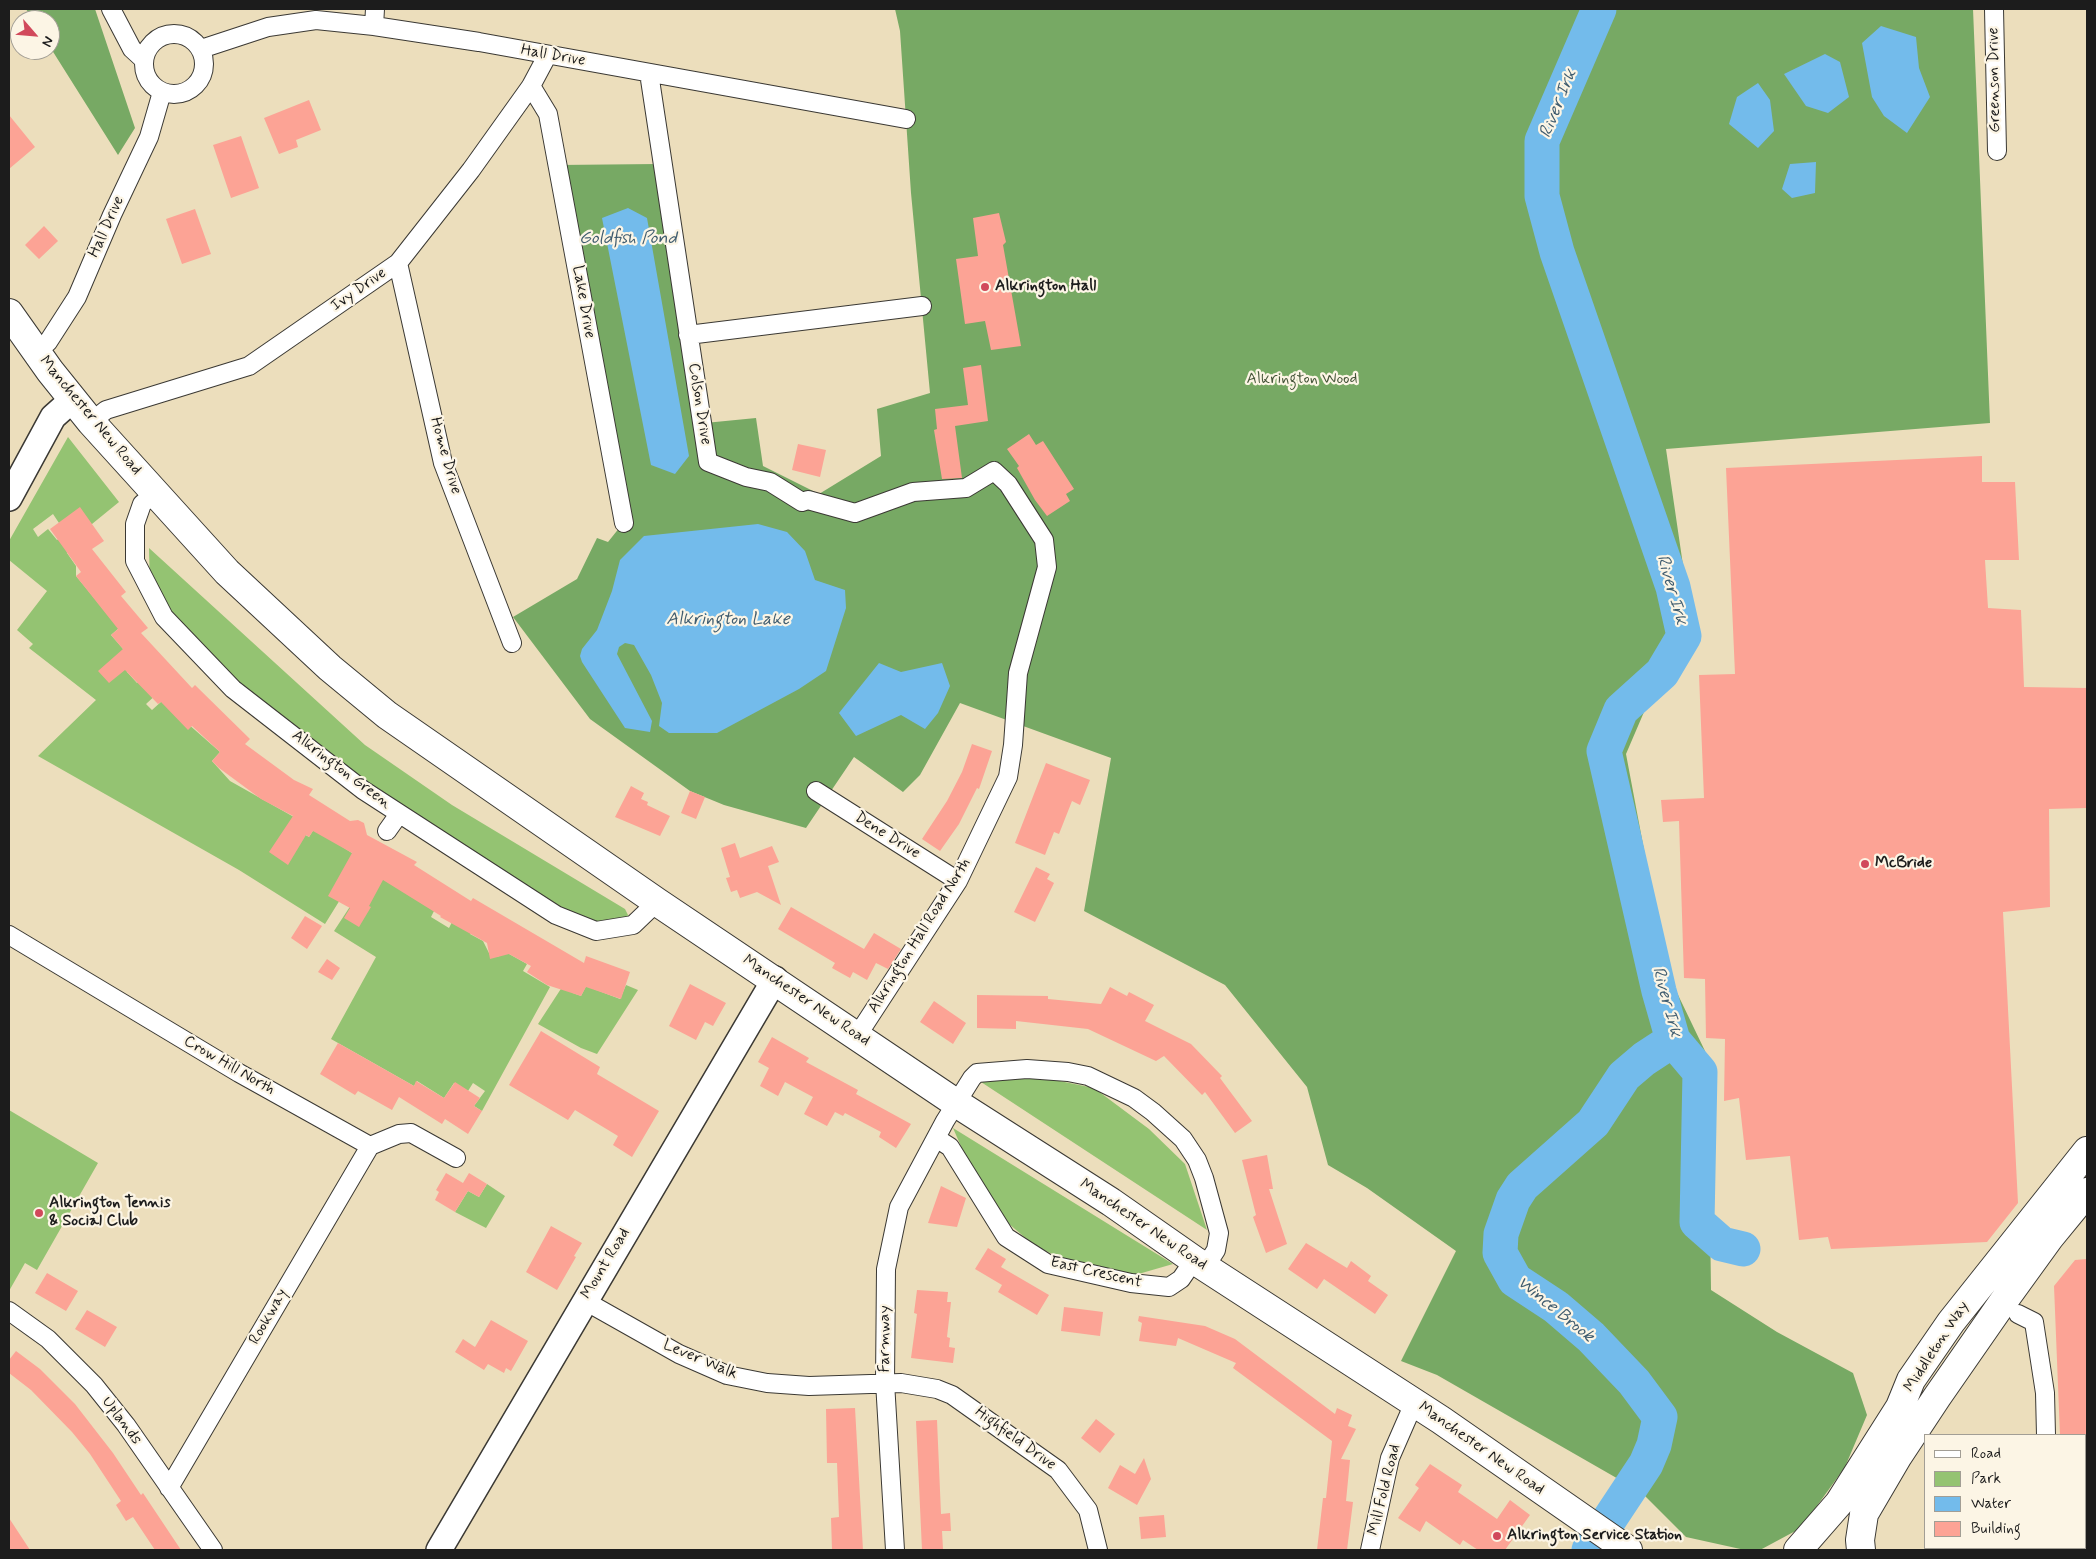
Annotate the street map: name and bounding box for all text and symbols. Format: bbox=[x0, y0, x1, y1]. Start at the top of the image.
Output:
north arrow bbox=[10, 10, 60, 60]
street label: Greenson Drive bbox=[1984, 27, 2006, 133]
text: N bbox=[37, 33, 58, 50]
street label: Hall Drive bbox=[519, 41, 587, 71]
water label: River Irk bbox=[1536, 67, 1582, 141]
street label: Hall Drive bbox=[85, 193, 129, 261]
water label: Goldfish Pond bbox=[579, 228, 677, 250]
street label: Ivy Drive bbox=[327, 264, 391, 316]
street label: Lake Drive bbox=[567, 264, 599, 340]
place label: Alkrington Hall bbox=[995, 277, 1096, 297]
marker: Alkrington Hall bbox=[979, 281, 991, 293]
street label: Manchester New Road bbox=[35, 352, 145, 480]
street label: Colson Drive bbox=[683, 362, 715, 446]
park label: Alkrington Wood bbox=[1246, 370, 1358, 390]
street label: Home Drive bbox=[425, 415, 465, 497]
water label: River Irk bbox=[1651, 552, 1691, 628]
water label: Alkrington Lake bbox=[666, 609, 790, 631]
street label: Alkrington Green bbox=[288, 726, 394, 814]
street label: Dene Drive bbox=[851, 808, 923, 864]
place label: McBride bbox=[1875, 854, 1932, 874]
street label: Alkrington Hall Road North bbox=[864, 855, 976, 1017]
marker: McBride bbox=[1859, 858, 1871, 870]
street label: Manchester New Road bbox=[739, 951, 873, 1051]
water label: River Irk bbox=[1646, 964, 1686, 1040]
street label: Crow Hill North bbox=[180, 1032, 278, 1100]
street label: Manchester New Road bbox=[1076, 1175, 1210, 1275]
place label: Alkrington Tennis & Social Club bbox=[49, 1194, 171, 1232]
marker: Alkrington Tennis & Social Club bbox=[33, 1207, 45, 1219]
street label: Mount Road bbox=[577, 1225, 635, 1303]
street label: East Crescent bbox=[1048, 1253, 1144, 1293]
water label: Wince Brook bbox=[1512, 1272, 1598, 1348]
street label: Rookway bbox=[245, 1286, 293, 1348]
street label: Middleton Way bbox=[1900, 1298, 1974, 1396]
street label: Farmway bbox=[876, 1305, 896, 1373]
street label: Lever Walk bbox=[660, 1336, 740, 1384]
street label: Uplands bbox=[97, 1393, 145, 1449]
street label: Manchester New Road bbox=[1414, 1398, 1548, 1500]
street label: Highfield Drive bbox=[970, 1403, 1060, 1475]
legend bbox=[1924, 1434, 2086, 1549]
street label: Mill Fold Road bbox=[1364, 1443, 1406, 1537]
text: Road bbox=[1971, 1444, 2001, 1464]
text: Park bbox=[1971, 1469, 2001, 1489]
text: Water bbox=[1971, 1494, 2011, 1514]
text: Building bbox=[1971, 1519, 2021, 1539]
place label: Alkrington Service Station bbox=[1507, 1526, 1682, 1546]
marker: Alkrington Service Station bbox=[1491, 1530, 1503, 1542]

